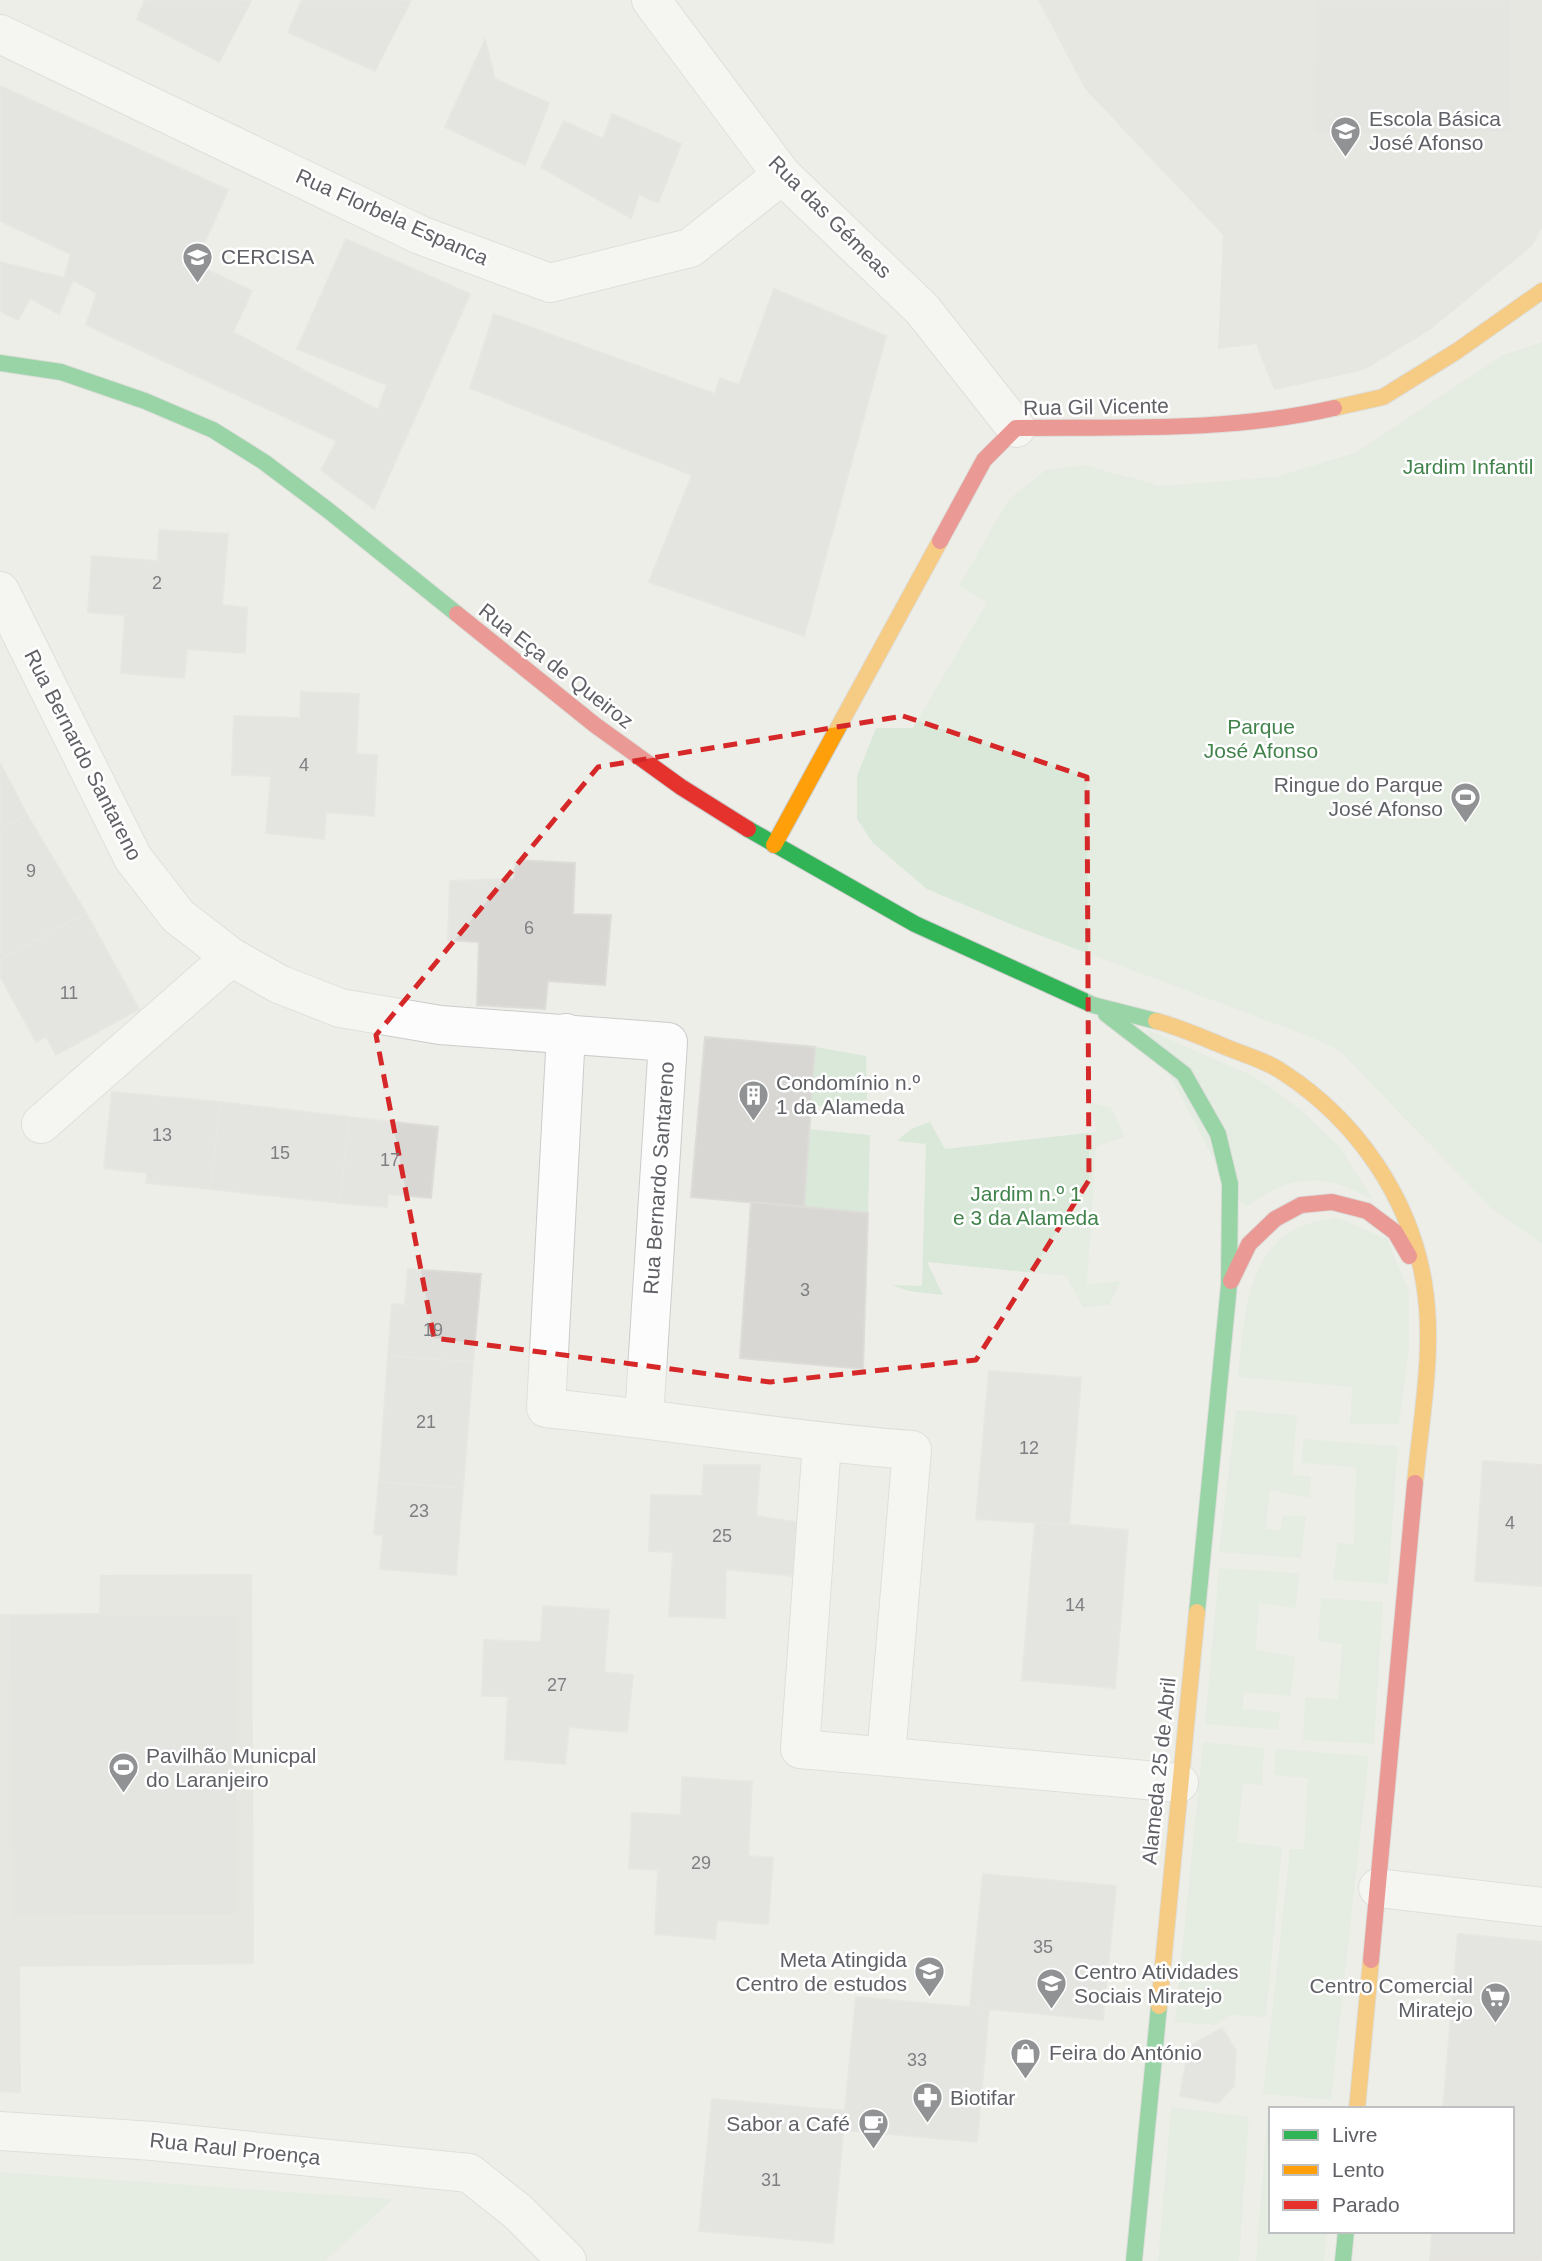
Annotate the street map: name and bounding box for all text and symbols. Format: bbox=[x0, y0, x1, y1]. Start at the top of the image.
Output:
place label: Escola Básica José Afonso bbox=[1369, 107, 1501, 154]
school or university icon: Escola Básica José Afonso bbox=[1329, 114, 1363, 158]
street label: Rua das Gémeas bbox=[764, 151, 896, 283]
street label: Rua Florbela Espanca bbox=[293, 164, 492, 269]
school or university icon: CERCISA bbox=[181, 240, 215, 284]
place label: CERCISA bbox=[221, 245, 314, 268]
street label: Rua Gil Vicente bbox=[1023, 394, 1169, 419]
park label: Jardim Infantil bbox=[1403, 455, 1533, 478]
house number: 2 bbox=[152, 573, 162, 593]
street label: Rua Eça de Queiroz bbox=[475, 598, 638, 733]
street label: Rua Bernardo Santareno bbox=[20, 646, 147, 864]
park label: Parque José Afonso bbox=[1204, 715, 1318, 762]
house number: 4 bbox=[299, 755, 309, 775]
place label: Ringue do Parque José Afonso bbox=[1274, 773, 1443, 820]
sports icon: Ringue do Parque José Afonso bbox=[1449, 780, 1483, 824]
house number: 9 bbox=[26, 861, 36, 881]
house number: 6 bbox=[524, 918, 534, 938]
house number: 11 bbox=[60, 983, 78, 1003]
street label: Rua Bernardo Santareno bbox=[639, 1061, 678, 1295]
place label: Condomínio n.º 1 da Alameda bbox=[776, 1071, 921, 1118]
building icon: Condomínio n.º 1 da Alameda bbox=[736, 1078, 770, 1122]
house number: 13 bbox=[152, 1125, 172, 1145]
house number: 15 bbox=[270, 1143, 290, 1163]
house number: 17 bbox=[380, 1150, 400, 1170]
park label: Jardim n.º 1 e 3 da Alameda bbox=[953, 1182, 1099, 1229]
house number: 3 bbox=[800, 1280, 810, 1300]
house number: 19 bbox=[423, 1320, 443, 1340]
house number: 21 bbox=[416, 1412, 436, 1432]
house number: 12 bbox=[1019, 1438, 1039, 1458]
house number: 23 bbox=[409, 1501, 429, 1521]
house number: 4 bbox=[1505, 1513, 1515, 1533]
house number: 25 bbox=[712, 1526, 732, 1546]
house number: 14 bbox=[1065, 1595, 1085, 1615]
house number: 27 bbox=[547, 1675, 567, 1695]
street label: Alameda 25 de Abril bbox=[1137, 1676, 1180, 1866]
place label: Pavilhão Municpal do Laranjeiro bbox=[146, 1744, 316, 1791]
sports icon: Pavilhão Municpal do Laranjeiro bbox=[106, 1751, 140, 1795]
house number: 29 bbox=[691, 1853, 711, 1873]
house number: 35 bbox=[1033, 1937, 1053, 1957]
place label: Meta Atingida Centro de estudos bbox=[735, 1948, 907, 1995]
school or university icon: Meta Atingida Centro de estudos bbox=[913, 1955, 947, 1999]
place label: Centro Atividades Sociais Miratejo bbox=[1074, 1960, 1239, 2007]
school or university icon: Centro Atividades Sociais Miratejo bbox=[1034, 1967, 1068, 2011]
place label: Centro Comercial Miratejo bbox=[1310, 1974, 1473, 2021]
supermarket icon: Centro Comercial Miratejo bbox=[1479, 1981, 1513, 2025]
shop icon: Feira do António bbox=[1009, 2036, 1043, 2080]
place label: Feira do António bbox=[1049, 2041, 1202, 2064]
house number: 33 bbox=[907, 2050, 927, 2070]
pharmacy icon: Biotifar bbox=[910, 2081, 944, 2125]
place label: Biotifar bbox=[950, 2086, 1015, 2109]
cafe icon: Sabor a Café bbox=[856, 2107, 890, 2151]
legend bbox=[1269, 2107, 1514, 2233]
place label: Sabor a Café bbox=[726, 2112, 850, 2135]
text: Livre bbox=[1332, 2123, 1378, 2146]
street label: Rua Raul Proença bbox=[149, 2128, 322, 2169]
text: Lento bbox=[1332, 2158, 1385, 2181]
house number: 31 bbox=[761, 2170, 781, 2190]
text: Parado bbox=[1332, 2193, 1400, 2216]

